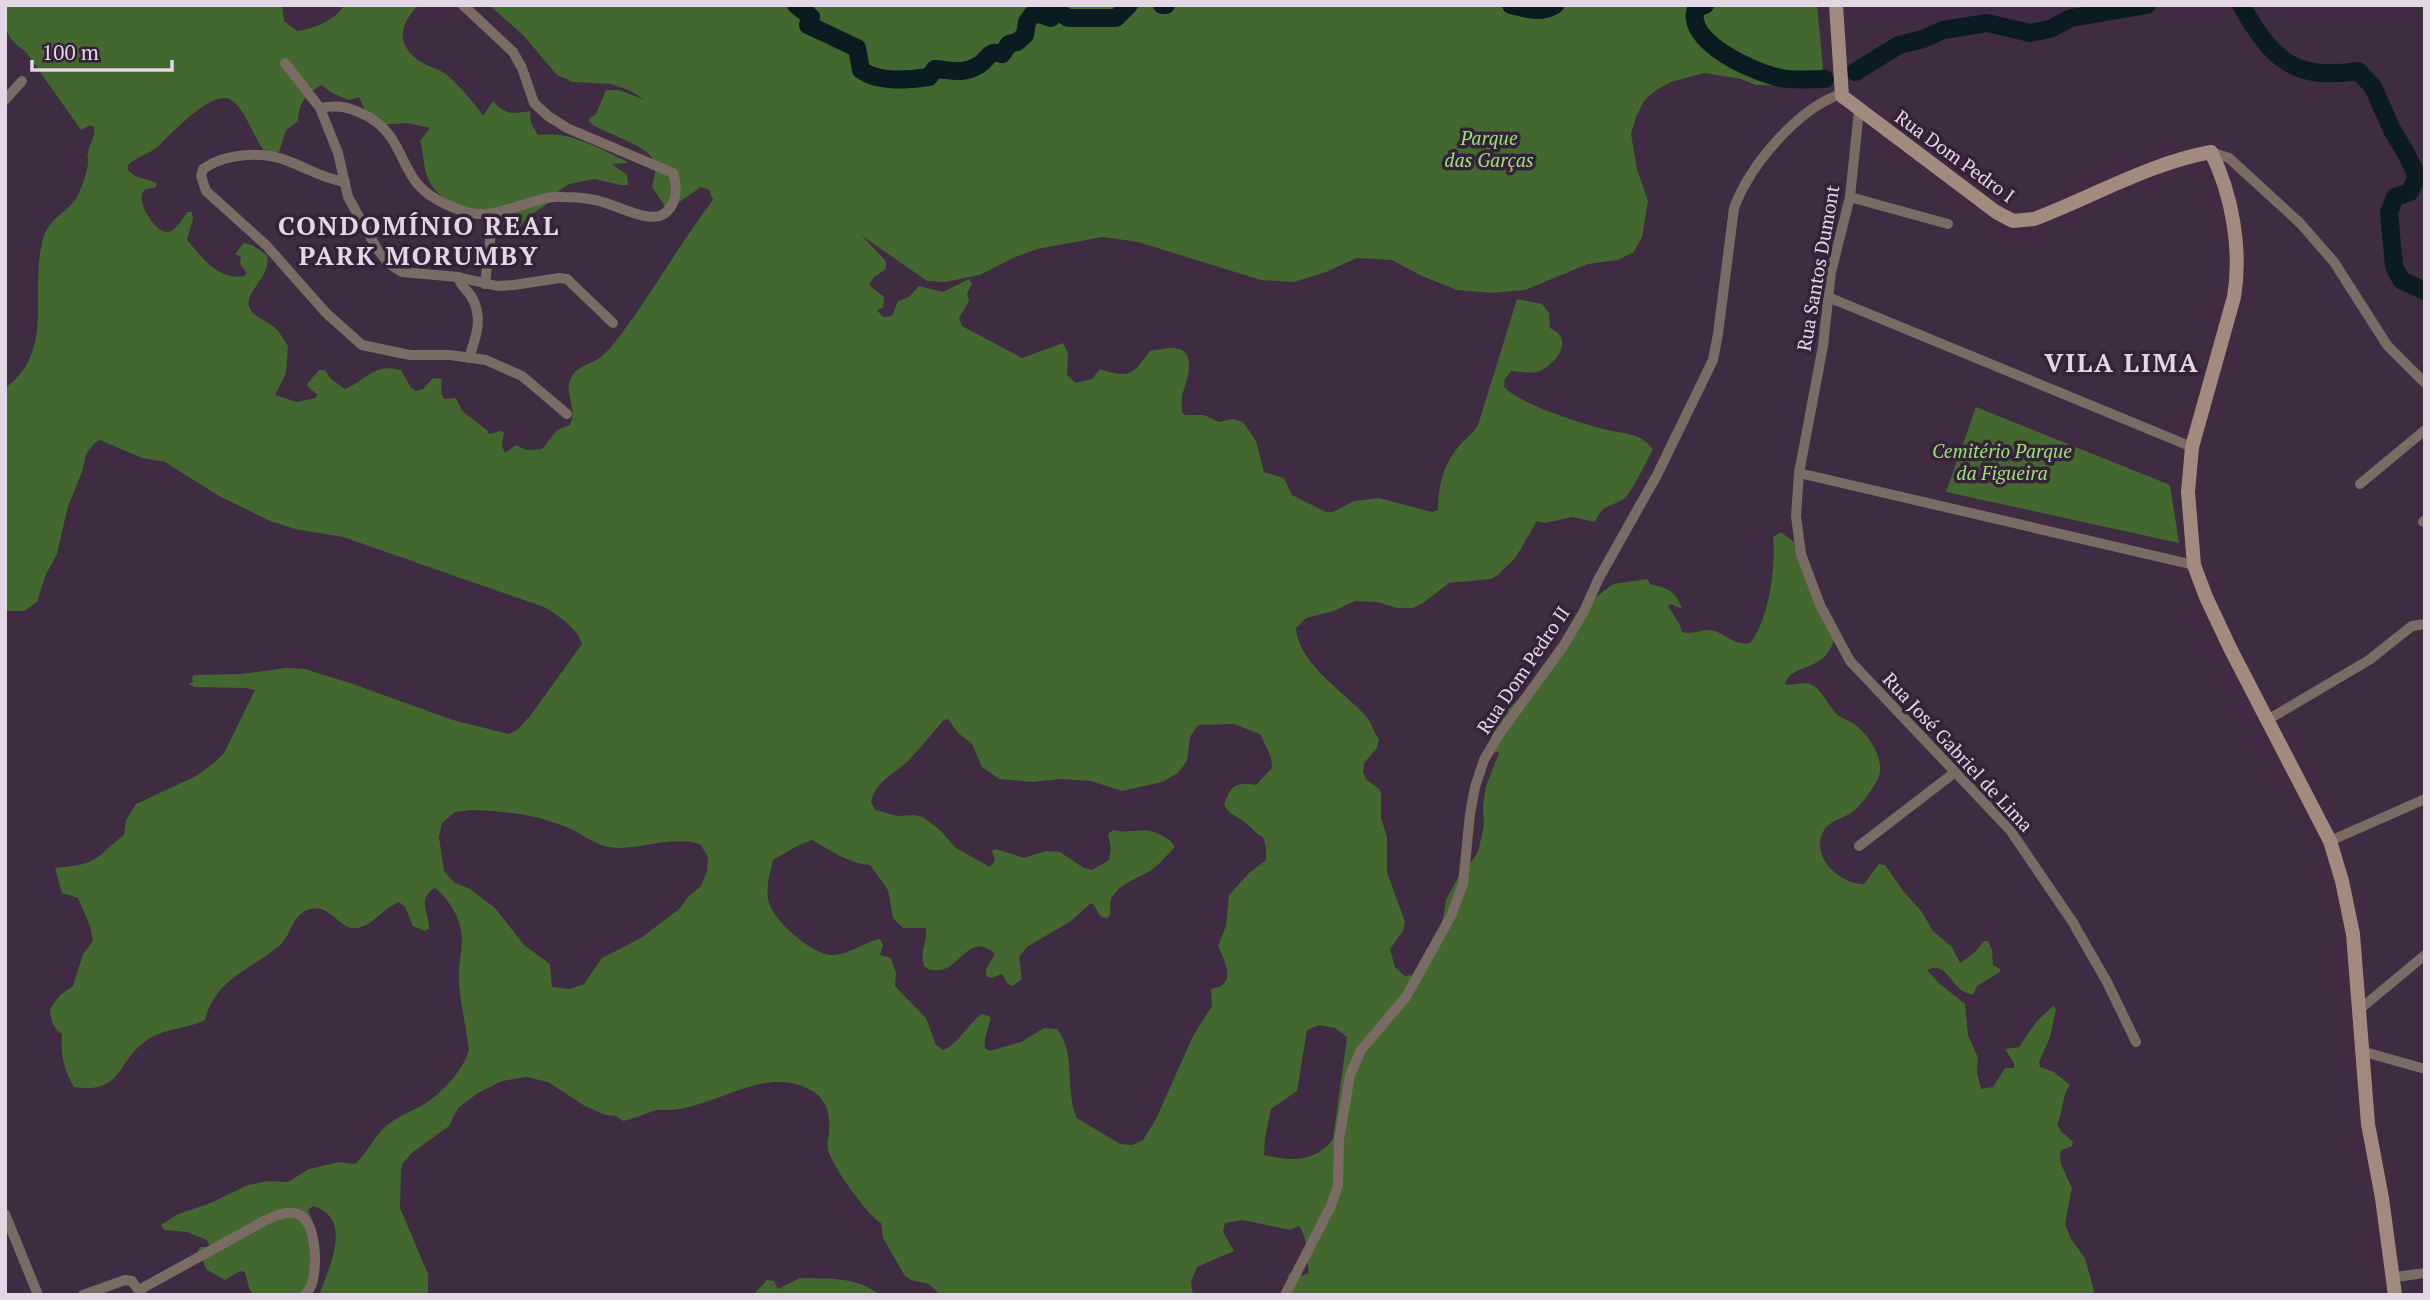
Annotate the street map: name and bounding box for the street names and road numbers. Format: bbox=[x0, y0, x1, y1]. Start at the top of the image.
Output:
street label: Rua Dom Pedro I bbox=[1890, 104, 2020, 207]
street label: Rua Santos Dumont bbox=[1791, 183, 1844, 353]
street label: Rua Dom Pedro II bbox=[1471, 601, 1575, 738]
street label: Rua José Gabriel de Lima bbox=[1878, 667, 2039, 837]

